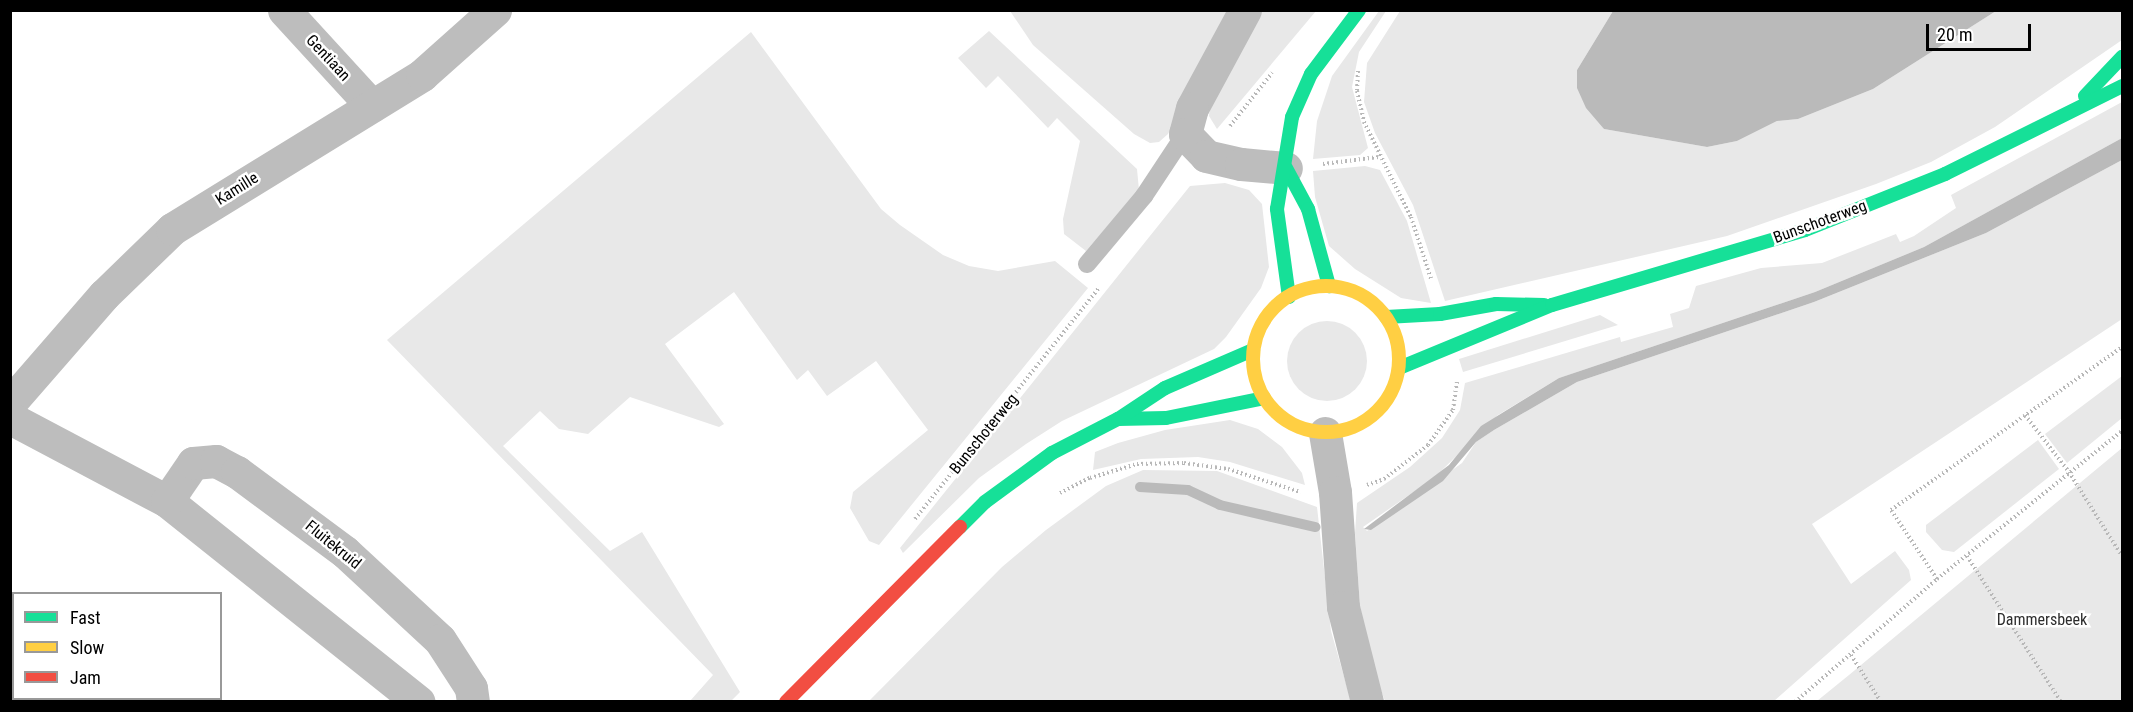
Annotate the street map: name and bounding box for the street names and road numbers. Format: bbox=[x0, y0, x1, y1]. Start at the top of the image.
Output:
street label: Gentiaan bbox=[302, 31, 354, 85]
street label: Kamille bbox=[212, 168, 262, 210]
street label: Bunschoterweg bbox=[1771, 196, 1869, 248]
street label: Bunschoterweg bbox=[946, 390, 1022, 478]
street label: Fluitekruid bbox=[301, 517, 365, 573]

